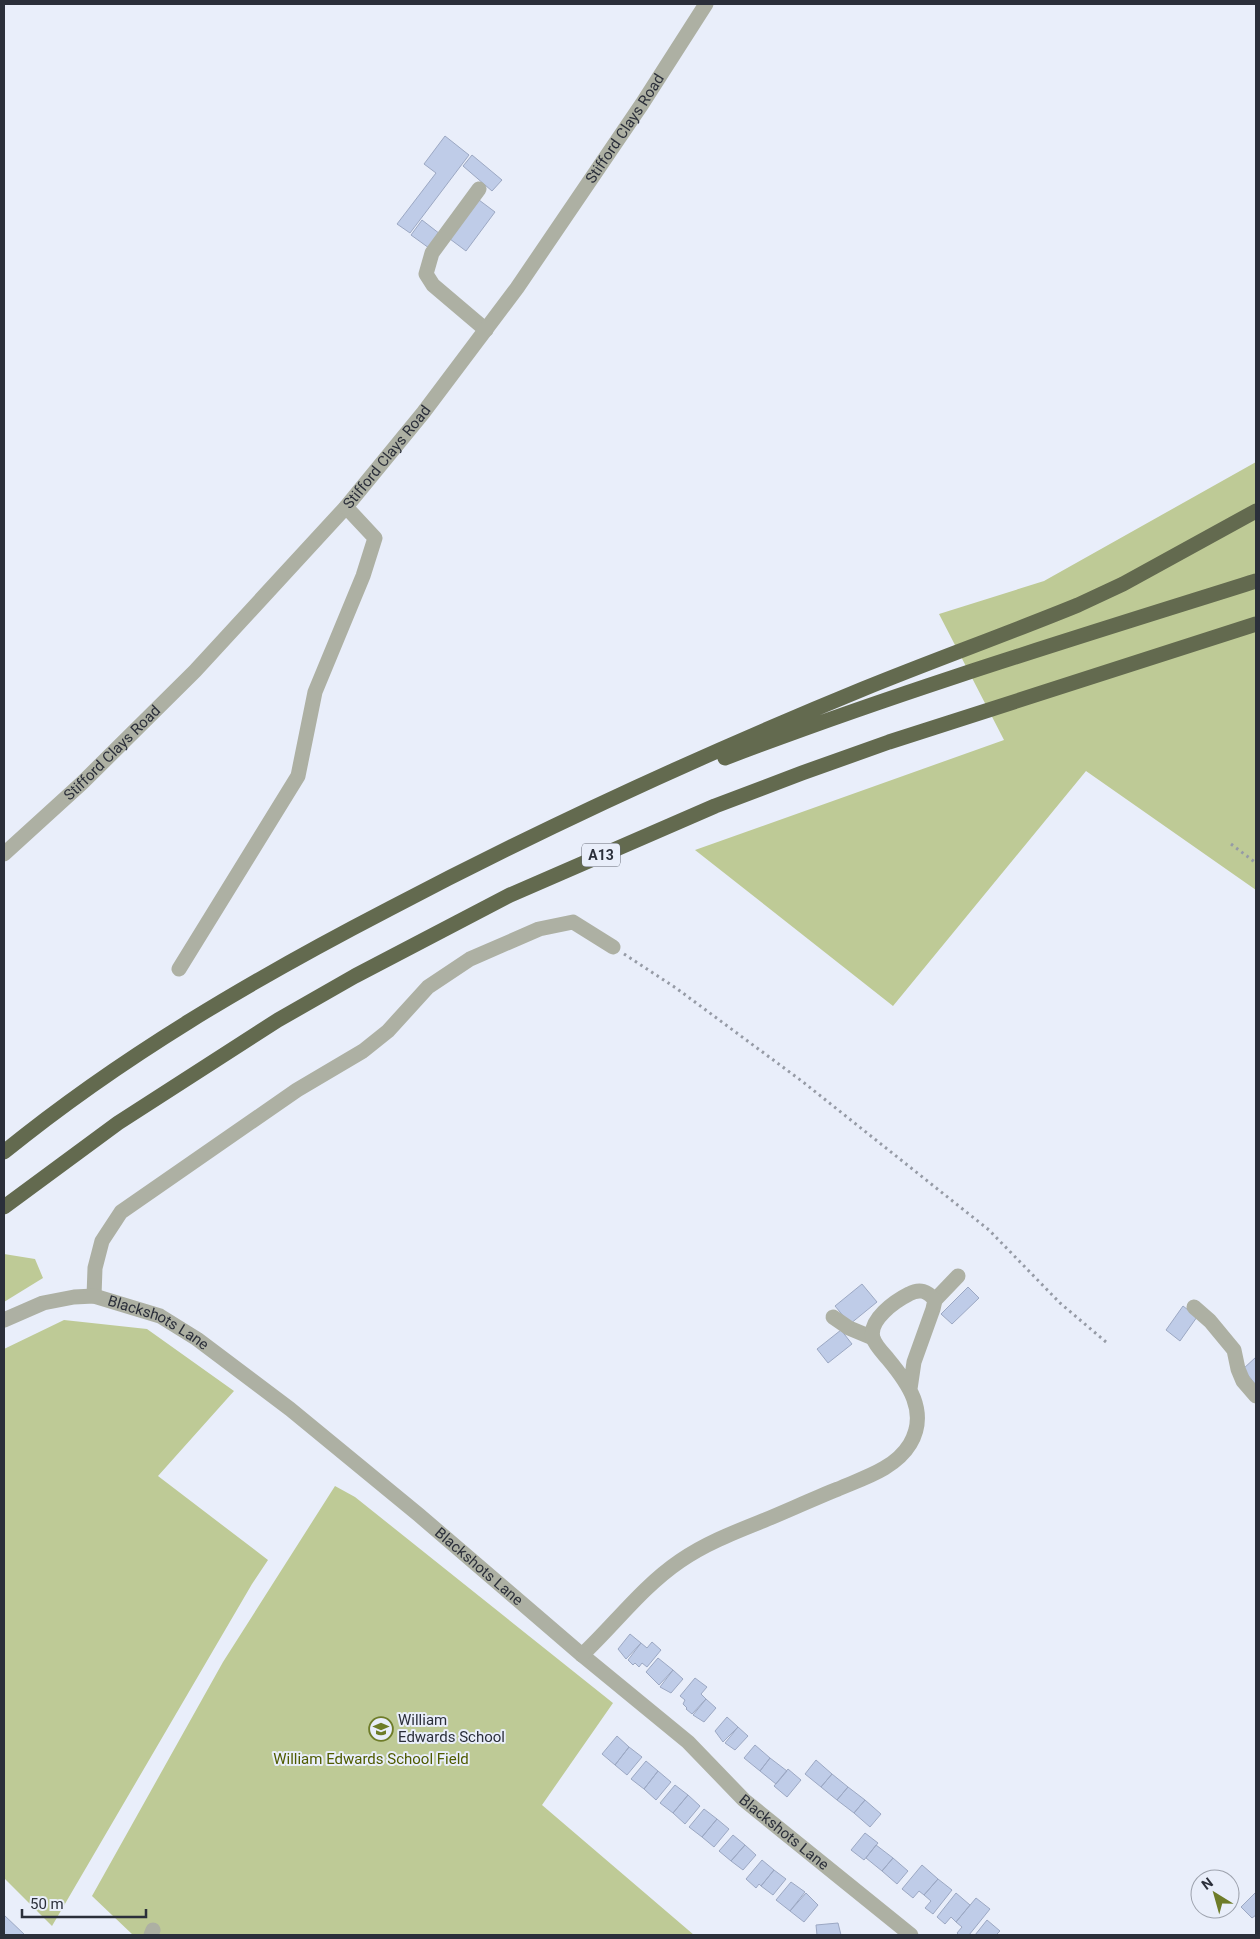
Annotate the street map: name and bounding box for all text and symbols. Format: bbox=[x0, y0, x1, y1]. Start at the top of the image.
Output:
street label: Stifford Clays Road bbox=[582, 70, 668, 187]
street label: Stifford Clays Road bbox=[339, 402, 434, 512]
street label: Stifford Clays Road bbox=[60, 702, 164, 804]
road number: A13 bbox=[582, 844, 620, 866]
street label: Blackshots Lane bbox=[106, 1292, 212, 1354]
street label: Blackshots Lane bbox=[431, 1524, 527, 1609]
place label: William Edwards School bbox=[398, 1711, 505, 1746]
school or university icon: William Edwards School bbox=[368, 1716, 394, 1742]
park label: William Edwards School Field bbox=[273, 1750, 469, 1768]
street label: Blackshots Lane bbox=[735, 1791, 832, 1874]
north arrow bbox=[1190, 1869, 1240, 1919]
text: N bbox=[1198, 1874, 1216, 1893]
scale bar bbox=[22, 1886, 146, 1918]
text: 50 m bbox=[30, 1895, 64, 1913]

